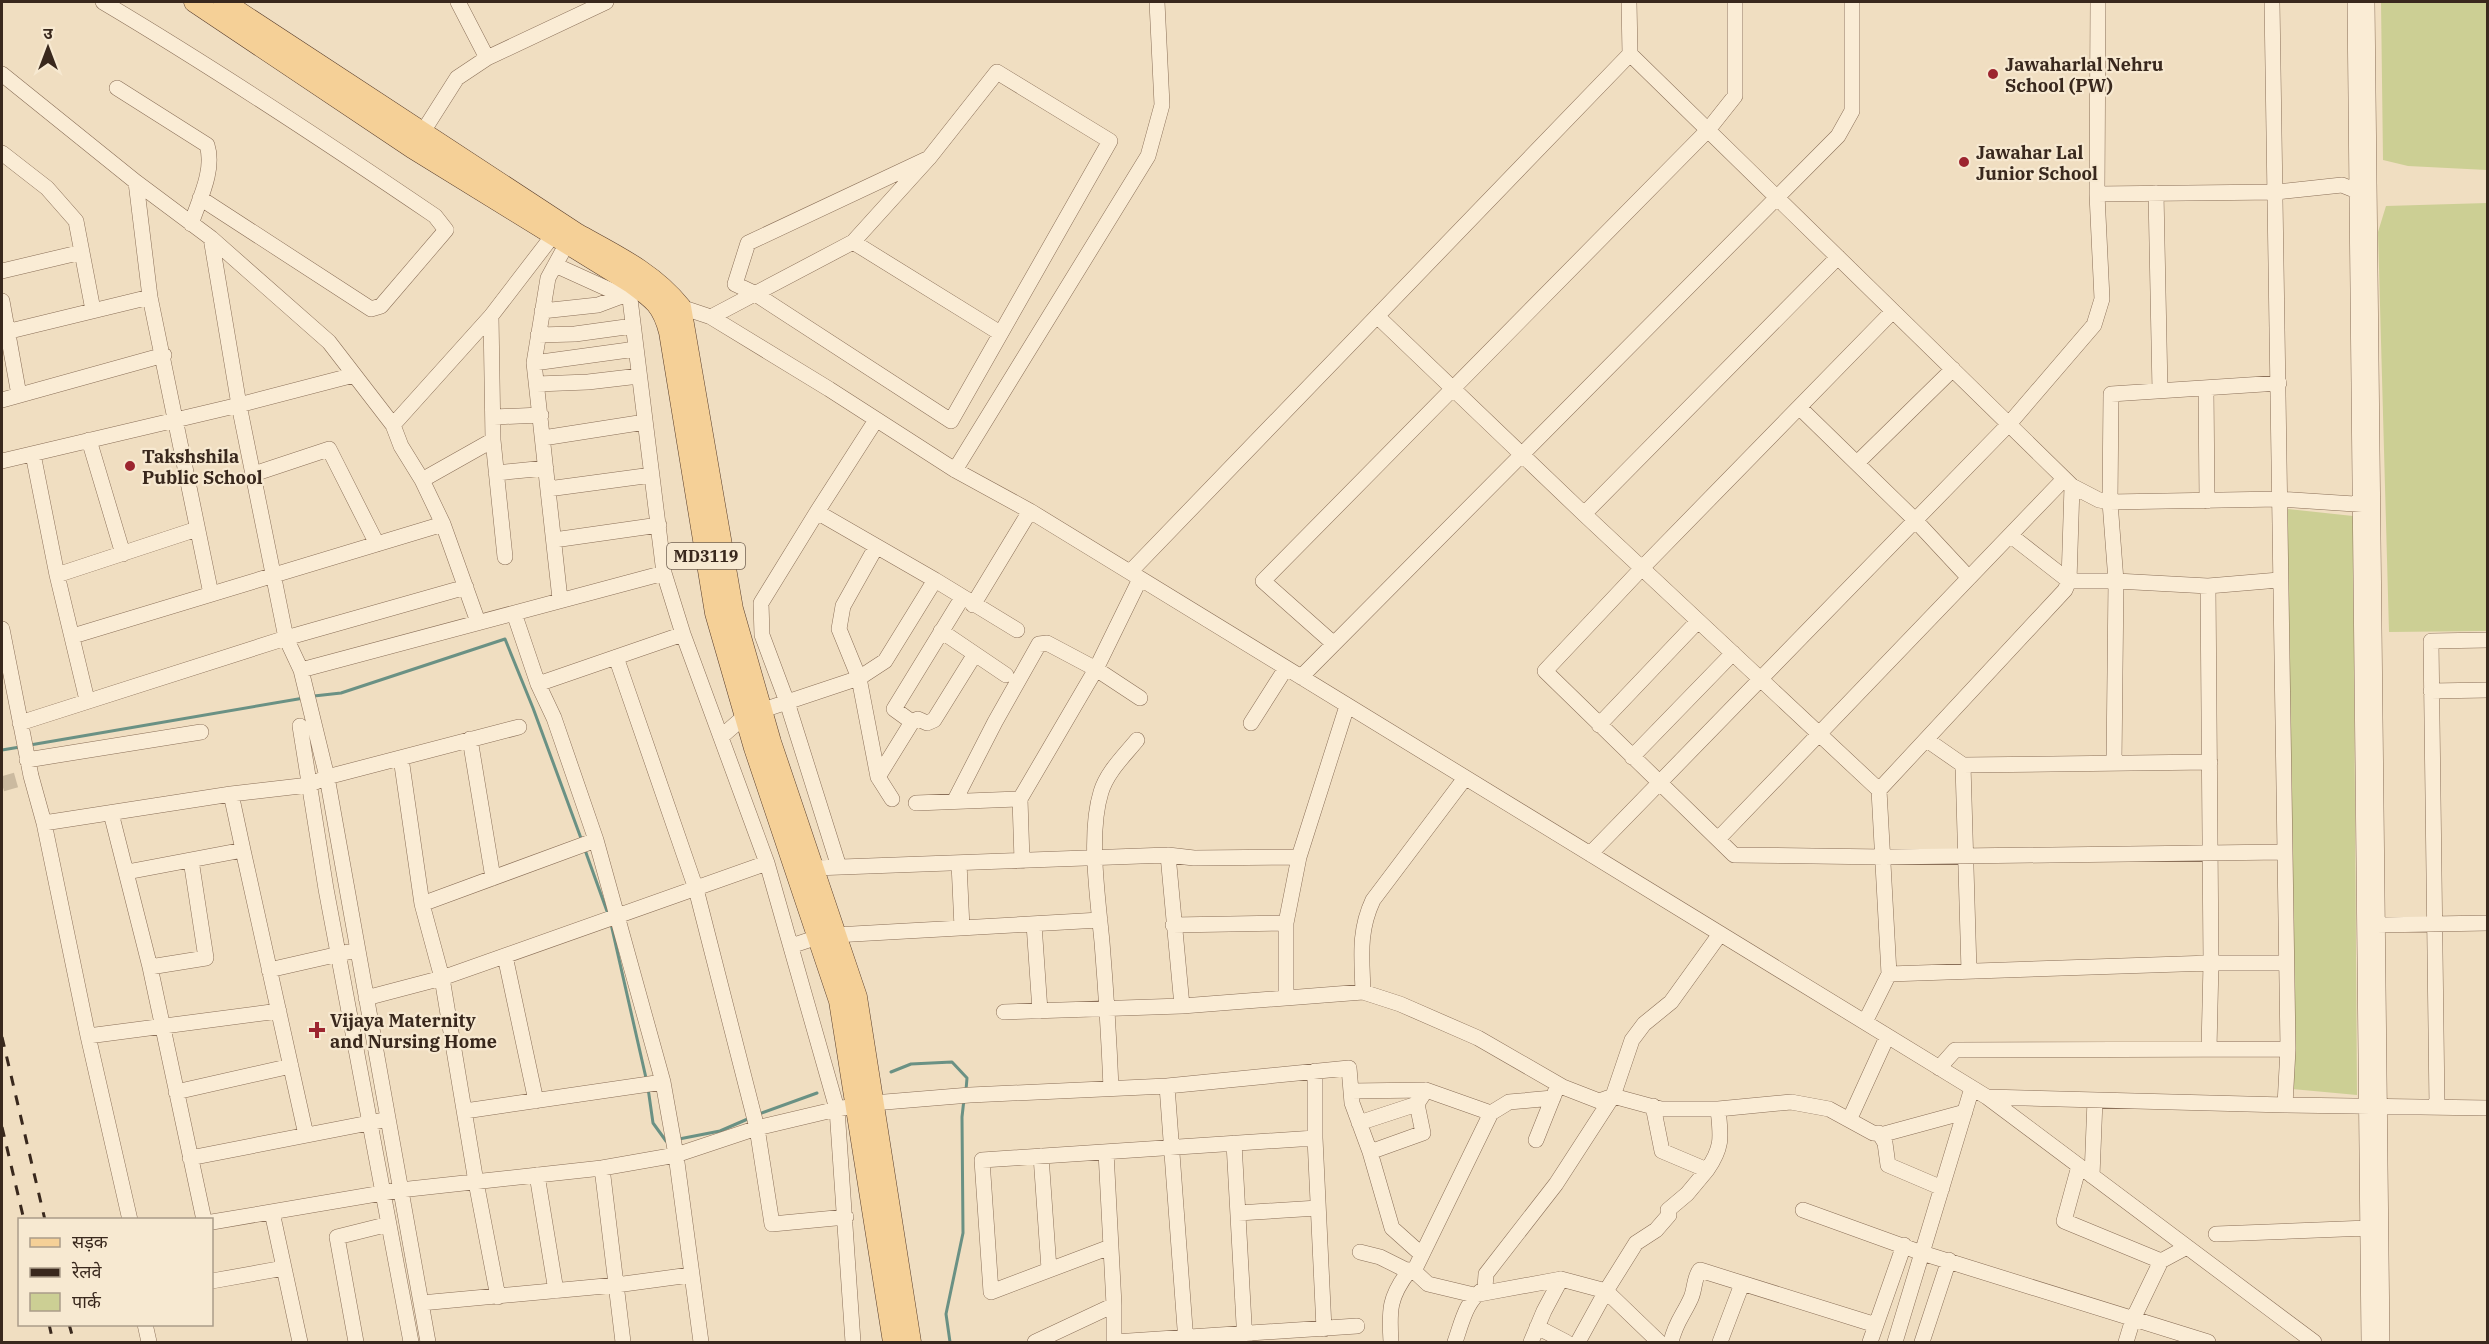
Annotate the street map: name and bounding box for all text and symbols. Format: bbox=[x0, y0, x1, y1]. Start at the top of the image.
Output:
north arrow bbox=[18, 18, 78, 78]
text: उ bbox=[43, 23, 53, 43]
place label: Jawaharlal Nehru School (PW) bbox=[2005, 53, 2164, 97]
marker: Jawaharlal Nehru School (PW) bbox=[1986, 67, 2000, 81]
place label: Jawahar Lal Junior School bbox=[1976, 141, 2098, 185]
marker: Jawahar Lal Junior School bbox=[1957, 155, 1971, 169]
place label: Takshshila Public School bbox=[142, 445, 263, 489]
marker: Takshshila Public School bbox=[123, 459, 137, 473]
road number: MD3119 bbox=[667, 543, 745, 569]
place label: Vijaya Maternity and Nursing Home bbox=[330, 1009, 497, 1053]
marker: Vijaya Maternity and Nursing Home bbox=[308, 1021, 326, 1039]
legend bbox=[18, 1218, 213, 1326]
text: सड़क bbox=[72, 1230, 109, 1253]
text: रेलवे bbox=[71, 1260, 103, 1283]
text: पार्क bbox=[72, 1290, 102, 1313]

